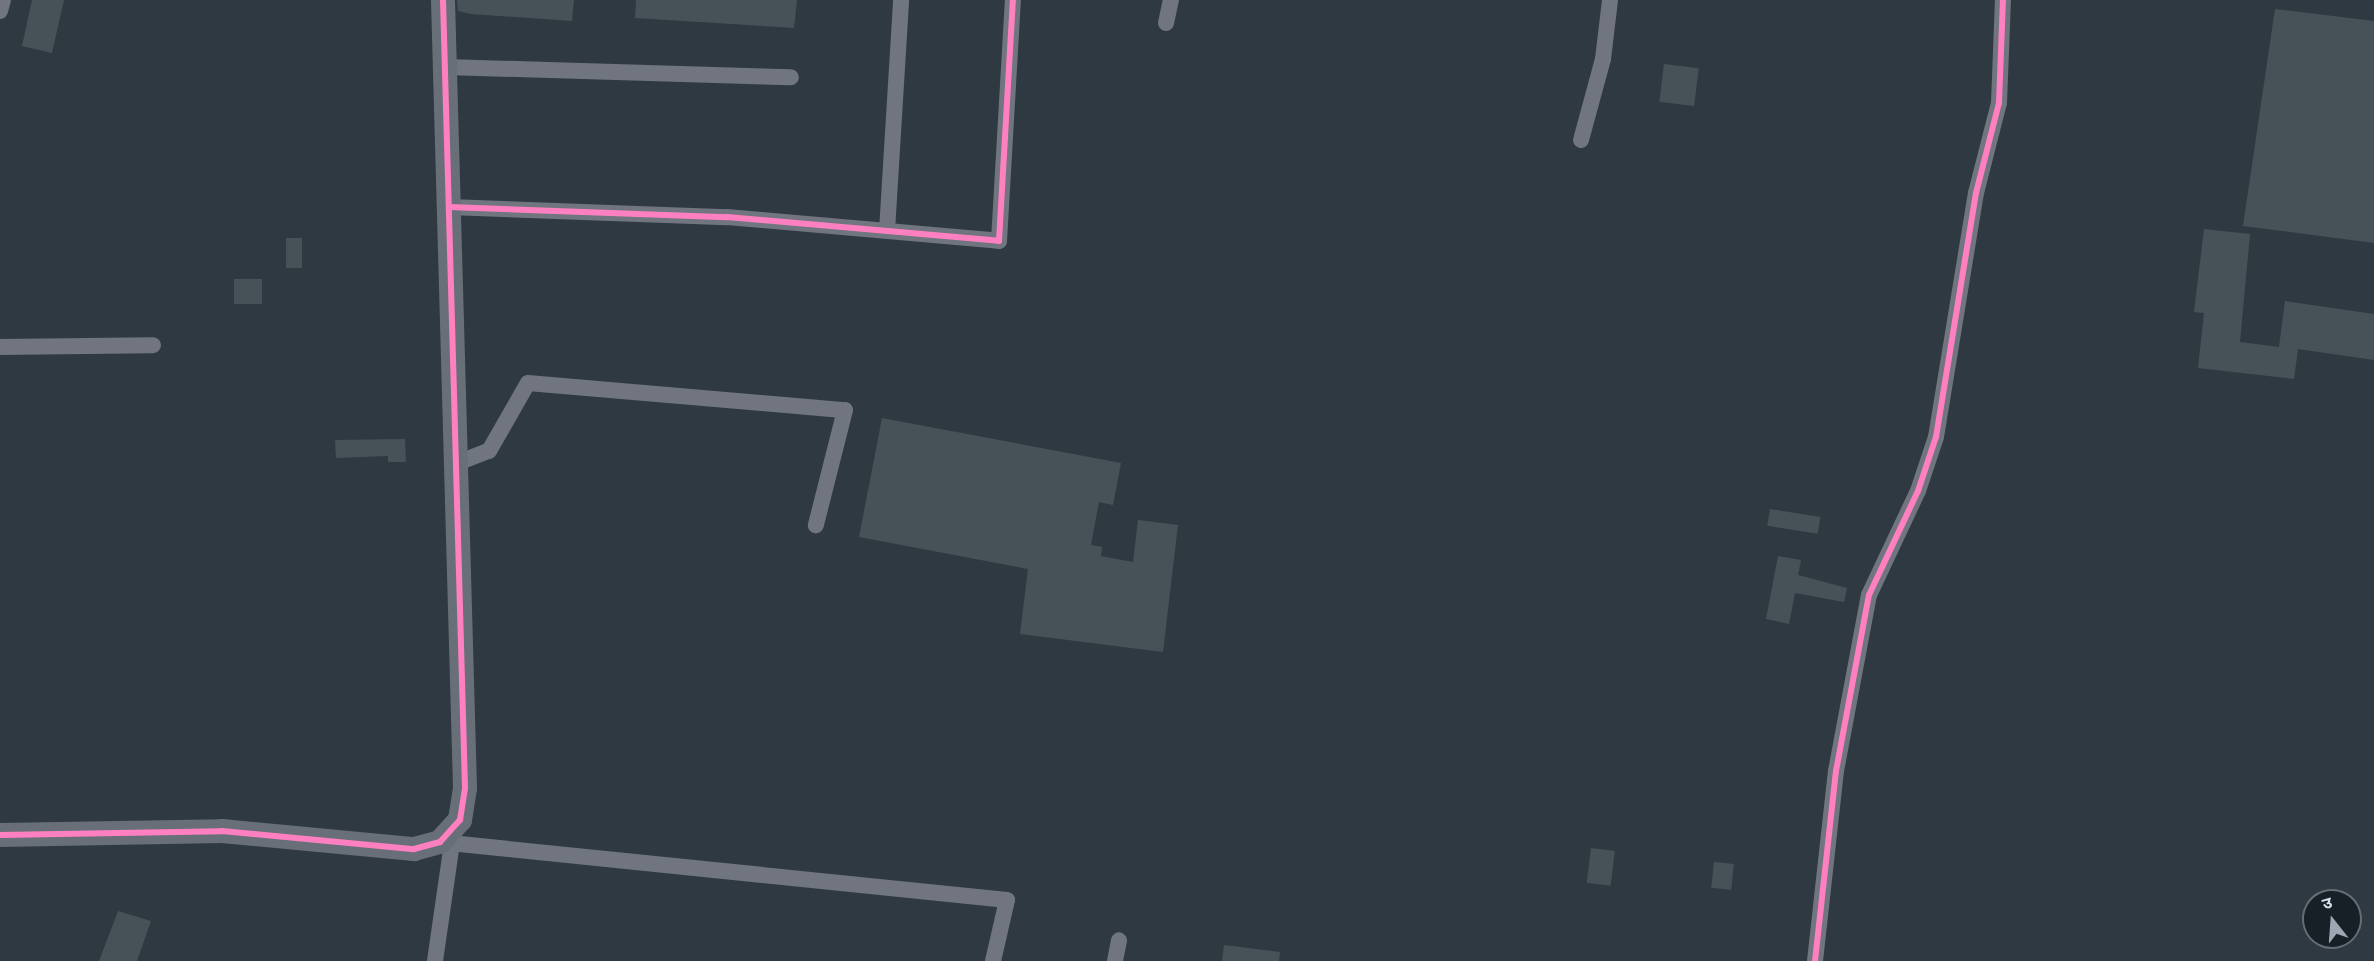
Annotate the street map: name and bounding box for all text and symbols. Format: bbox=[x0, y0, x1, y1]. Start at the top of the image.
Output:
north arrow bbox=[2302, 889, 2362, 949]
text: उ bbox=[2320, 892, 2335, 916]

